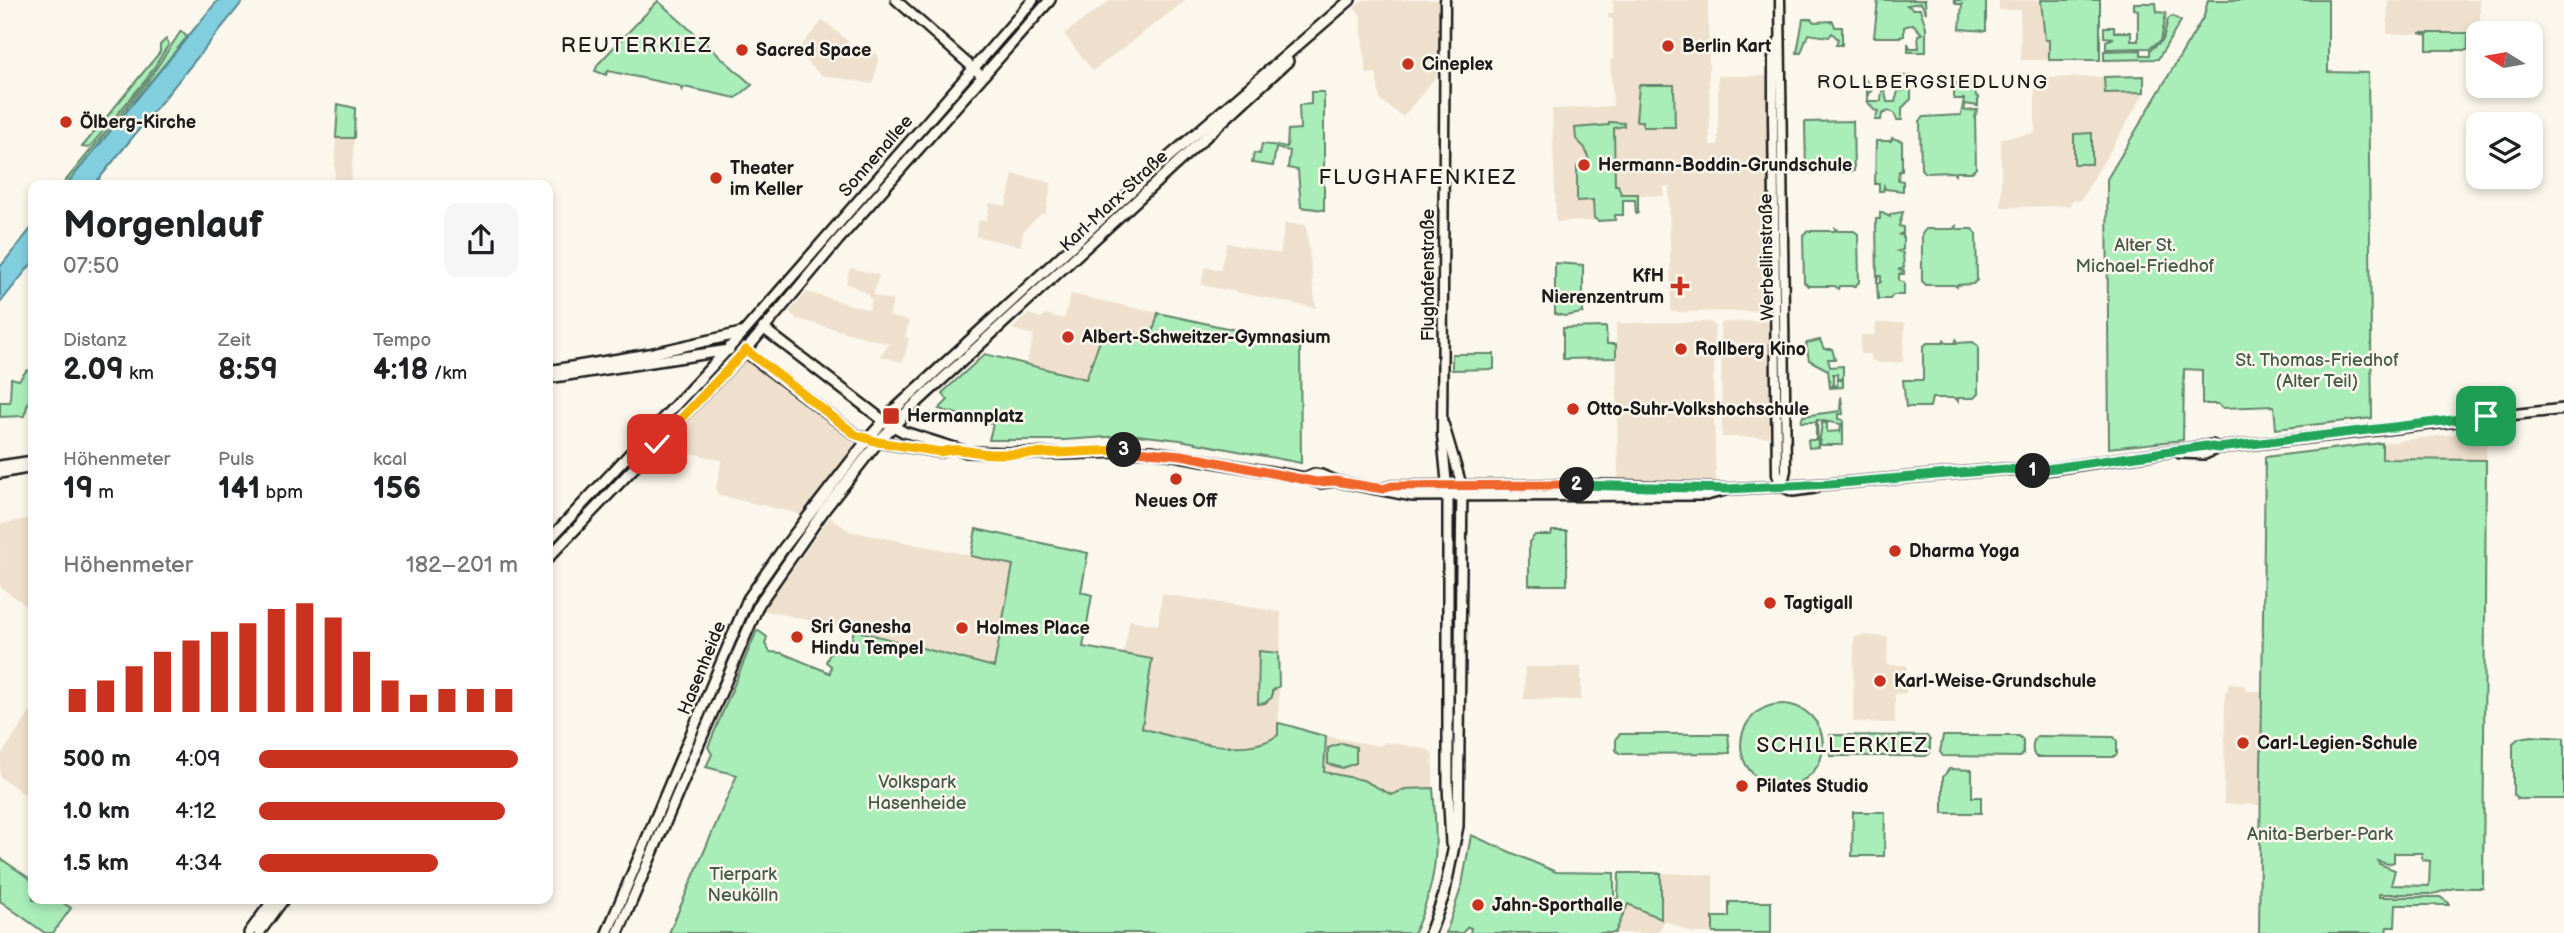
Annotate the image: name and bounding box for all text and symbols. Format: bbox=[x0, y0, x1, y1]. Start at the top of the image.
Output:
north arrow bbox=[2466, 21, 2543, 98]
map controls bbox=[2466, 21, 2543, 189]
district label: REUTERKIEZ bbox=[561, 33, 713, 58]
place label: Berlin Kart bbox=[1682, 36, 1771, 57]
marker: Berlin Kart bbox=[1660, 38, 1676, 54]
place label: Sacred Space bbox=[756, 40, 871, 61]
marker: Sacred Space bbox=[734, 42, 750, 58]
place label: Cineplex bbox=[1422, 54, 1493, 75]
marker: Cineplex bbox=[1400, 56, 1416, 72]
district label: ROLLBERGSIEDLUNG bbox=[1817, 71, 2049, 94]
street label: Sonnenallee bbox=[835, 110, 917, 201]
place label: Ölberg-Kirche bbox=[80, 111, 196, 133]
button: layers bbox=[2466, 112, 2543, 189]
marker: Ölberg-Kirche bbox=[58, 114, 74, 130]
street label: Karl-Marx-Straße bbox=[1056, 146, 1172, 256]
place label: Hermann-Boddin-Grundschule bbox=[1598, 155, 1852, 176]
marker: Hermann-Boddin-Grundschule bbox=[1576, 157, 1592, 173]
place label: Theater im Keller bbox=[730, 158, 804, 200]
district label: FLUGHAFENKIEZ bbox=[1319, 165, 1517, 190]
marker: Theater im Keller bbox=[708, 170, 724, 186]
street label: Werbellinstraße bbox=[1755, 193, 1779, 321]
text: Morgenlauf bbox=[63, 203, 263, 248]
button: share bbox=[444, 203, 518, 277]
street label: Flughafenstraße bbox=[1418, 208, 1439, 341]
park label: Alter St. Michael-Friedhof bbox=[2076, 235, 2215, 277]
text: 07:50 bbox=[63, 252, 119, 280]
place label: KfH Nierenzentrum bbox=[1541, 266, 1664, 308]
marker: KfH Nierenzentrum bbox=[1670, 276, 1690, 296]
place label: Albert-Schweitzer-Gymnasium bbox=[1081, 327, 1331, 348]
text: Distanz bbox=[63, 329, 127, 352]
text: Zeit bbox=[218, 329, 251, 352]
text: Tempo bbox=[373, 329, 431, 352]
marker: Albert-Schweitzer-Gymnasium bbox=[1060, 329, 1076, 345]
place label: Rollberg Kino bbox=[1695, 339, 1806, 360]
marker: Rollberg Kino bbox=[1673, 341, 1689, 357]
park label: St. Thomas-Friedhof (Alter Teil) bbox=[2235, 350, 2399, 392]
text: 2.09 bbox=[63, 352, 124, 388]
text: 8:59 bbox=[218, 352, 278, 388]
text: 4:18 bbox=[373, 352, 429, 388]
text: km bbox=[124, 362, 154, 385]
text: /km bbox=[429, 362, 467, 385]
pin bbox=[2456, 386, 2516, 446]
icon: arrive bbox=[2467, 397, 2505, 435]
place label: Otto-Suhr-Volkshochschule bbox=[1587, 399, 1809, 420]
marker: Otto-Suhr-Volkshochschule bbox=[1565, 401, 1581, 417]
marker: Hermannplatz bbox=[881, 406, 901, 426]
place label: Hermannplatz bbox=[907, 406, 1024, 427]
pin bbox=[627, 414, 687, 474]
icon: check bbox=[638, 425, 676, 463]
pin: 3 bbox=[1106, 433, 1142, 468]
text: 3 bbox=[1118, 438, 1129, 461]
text: Höhenmeter bbox=[63, 448, 170, 471]
text: Puls bbox=[218, 448, 254, 471]
text: kcal bbox=[373, 448, 407, 471]
pin: 1 bbox=[2016, 454, 2050, 489]
text: 1 bbox=[2029, 459, 2037, 482]
pin: 2 bbox=[1560, 468, 1594, 503]
text: 19 bbox=[63, 471, 93, 507]
text: 141 bbox=[218, 471, 260, 507]
text: 156 bbox=[373, 471, 421, 507]
marker: Neues Off bbox=[1168, 471, 1184, 487]
text: 2 bbox=[1571, 473, 1582, 496]
text: m bbox=[93, 481, 114, 504]
text: bpm bbox=[260, 481, 303, 504]
place label: Neues Off bbox=[1135, 491, 1218, 512]
place label: Dharma Yoga bbox=[1909, 541, 2020, 562]
marker: Dharma Yoga bbox=[1887, 543, 1903, 559]
text: Höhenmeter bbox=[63, 551, 193, 579]
text: 182–201 m bbox=[406, 551, 518, 579]
place label: Tagtigall bbox=[1784, 593, 1853, 614]
marker: Tagtigall bbox=[1762, 595, 1778, 611]
place label: Sri Ganesha Hindu Tempel bbox=[811, 617, 923, 659]
street label: Hasenheide bbox=[674, 618, 730, 718]
place label: Holmes Place bbox=[976, 618, 1090, 639]
marker: Holmes Place bbox=[954, 620, 970, 636]
marker: Sri Ganesha Hindu Tempel bbox=[789, 629, 805, 645]
place label: Karl-Weise-Grundschule bbox=[1894, 671, 2096, 692]
marker: Karl-Weise-Grundschule bbox=[1872, 673, 1888, 689]
district label: SCHILLERKIEZ bbox=[1756, 733, 1930, 758]
place label: Carl-Legien-Schule bbox=[2257, 733, 2417, 754]
marker: Carl-Legien-Schule bbox=[2235, 735, 2251, 751]
text: 500 m bbox=[63, 745, 131, 773]
text: 4:09 bbox=[175, 745, 221, 773]
park label: Volkspark Hasenheide bbox=[868, 772, 967, 814]
place label: Pilates Studio bbox=[1756, 776, 1869, 797]
marker: Pilates Studio bbox=[1734, 778, 1750, 794]
text: 1.0 km bbox=[63, 797, 130, 825]
text: 4:12 bbox=[175, 797, 216, 825]
park label: Anita-Berber-Park bbox=[2247, 824, 2393, 845]
text: 1.5 km bbox=[63, 849, 129, 877]
text: 4:34 bbox=[175, 849, 222, 877]
park label: Tierpark Neukölln bbox=[707, 864, 779, 906]
place label: Jahn-Sporthalle bbox=[1492, 895, 1623, 916]
marker: Jahn-Sporthalle bbox=[1470, 897, 1486, 913]

